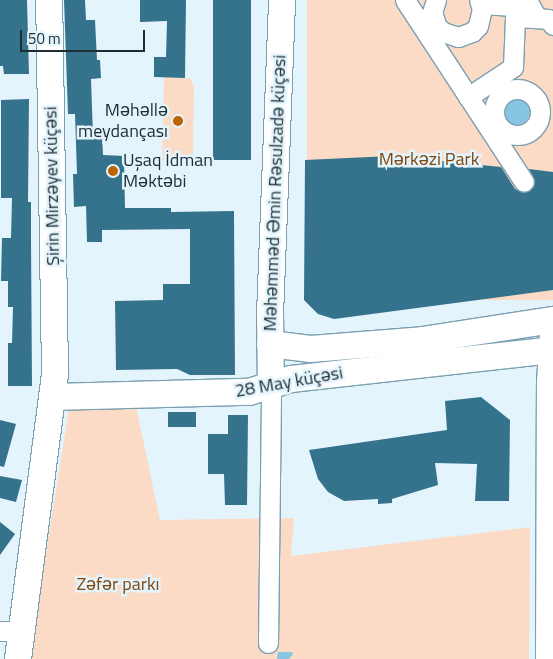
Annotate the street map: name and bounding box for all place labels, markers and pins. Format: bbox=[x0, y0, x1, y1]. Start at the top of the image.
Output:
place label: Məhəllə meydançası bbox=[78, 100, 168, 142]
marker: Məhəllə meydançası bbox=[172, 115, 184, 127]
place label: Uşaq İdman Məktəbi bbox=[123, 150, 213, 192]
marker: Uşaq İdman Məktəbi bbox=[107, 165, 119, 177]

